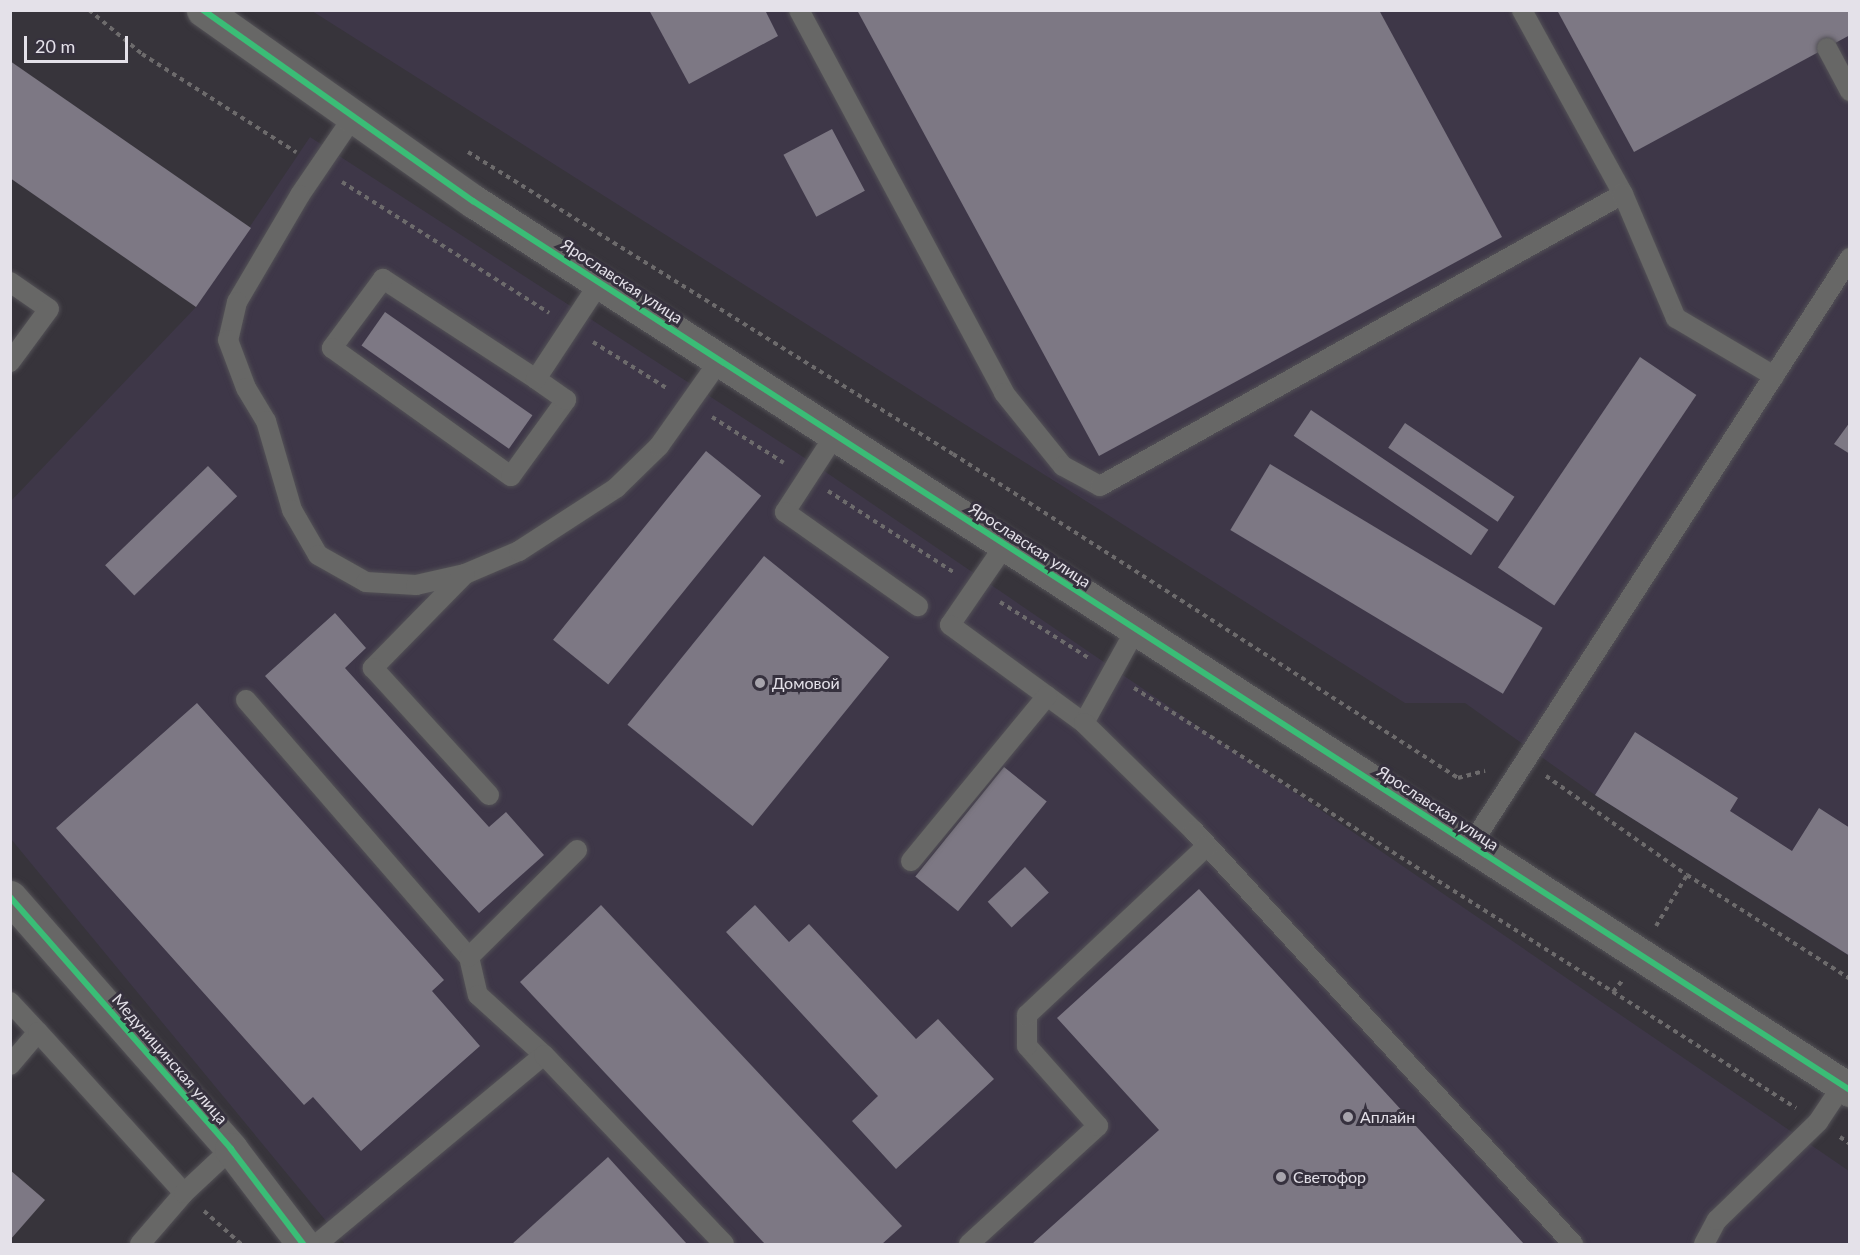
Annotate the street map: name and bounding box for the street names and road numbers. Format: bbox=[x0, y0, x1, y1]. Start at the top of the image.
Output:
street label: Ярославская улица bbox=[558, 235, 686, 327]
street label: Ярославская улица bbox=[966, 499, 1094, 591]
street label: Ярославская улица bbox=[1374, 762, 1502, 854]
street label: Медуницинская улица bbox=[108, 990, 232, 1128]

